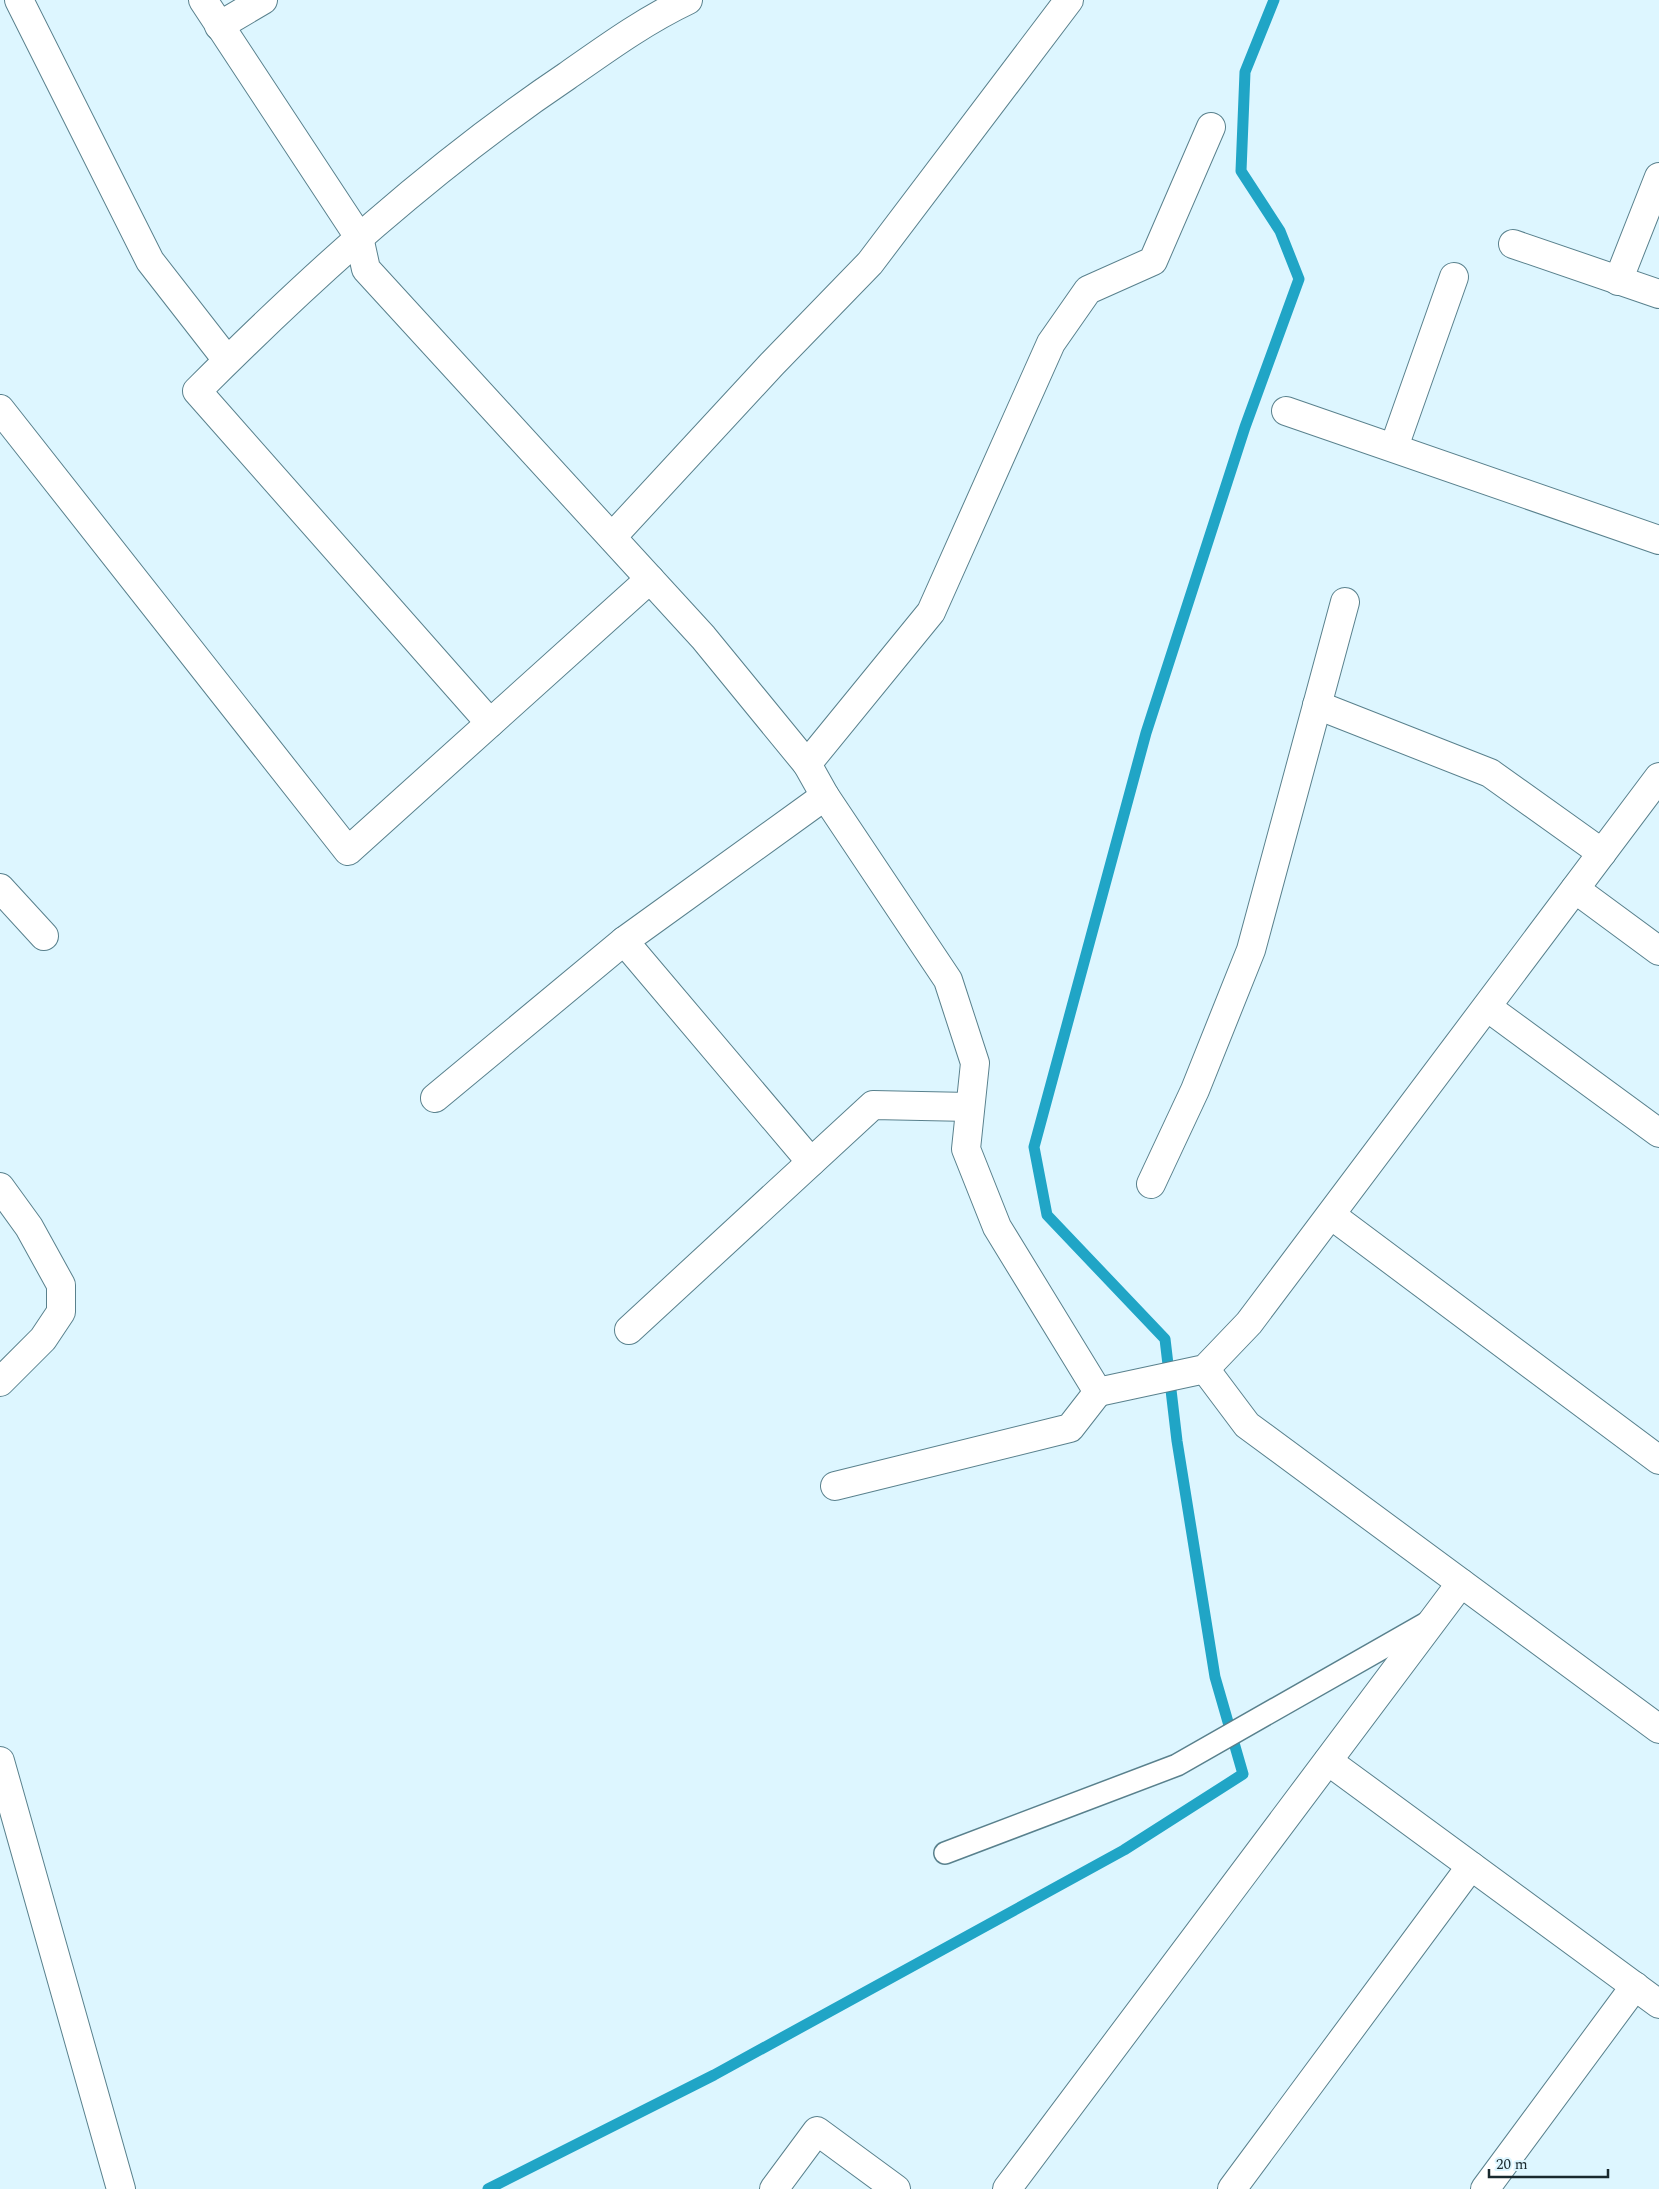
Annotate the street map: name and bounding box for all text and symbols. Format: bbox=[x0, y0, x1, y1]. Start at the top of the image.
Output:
scale bar bbox=[1489, 2146, 1608, 2178]
text: 20 m bbox=[1496, 2153, 1528, 2176]

